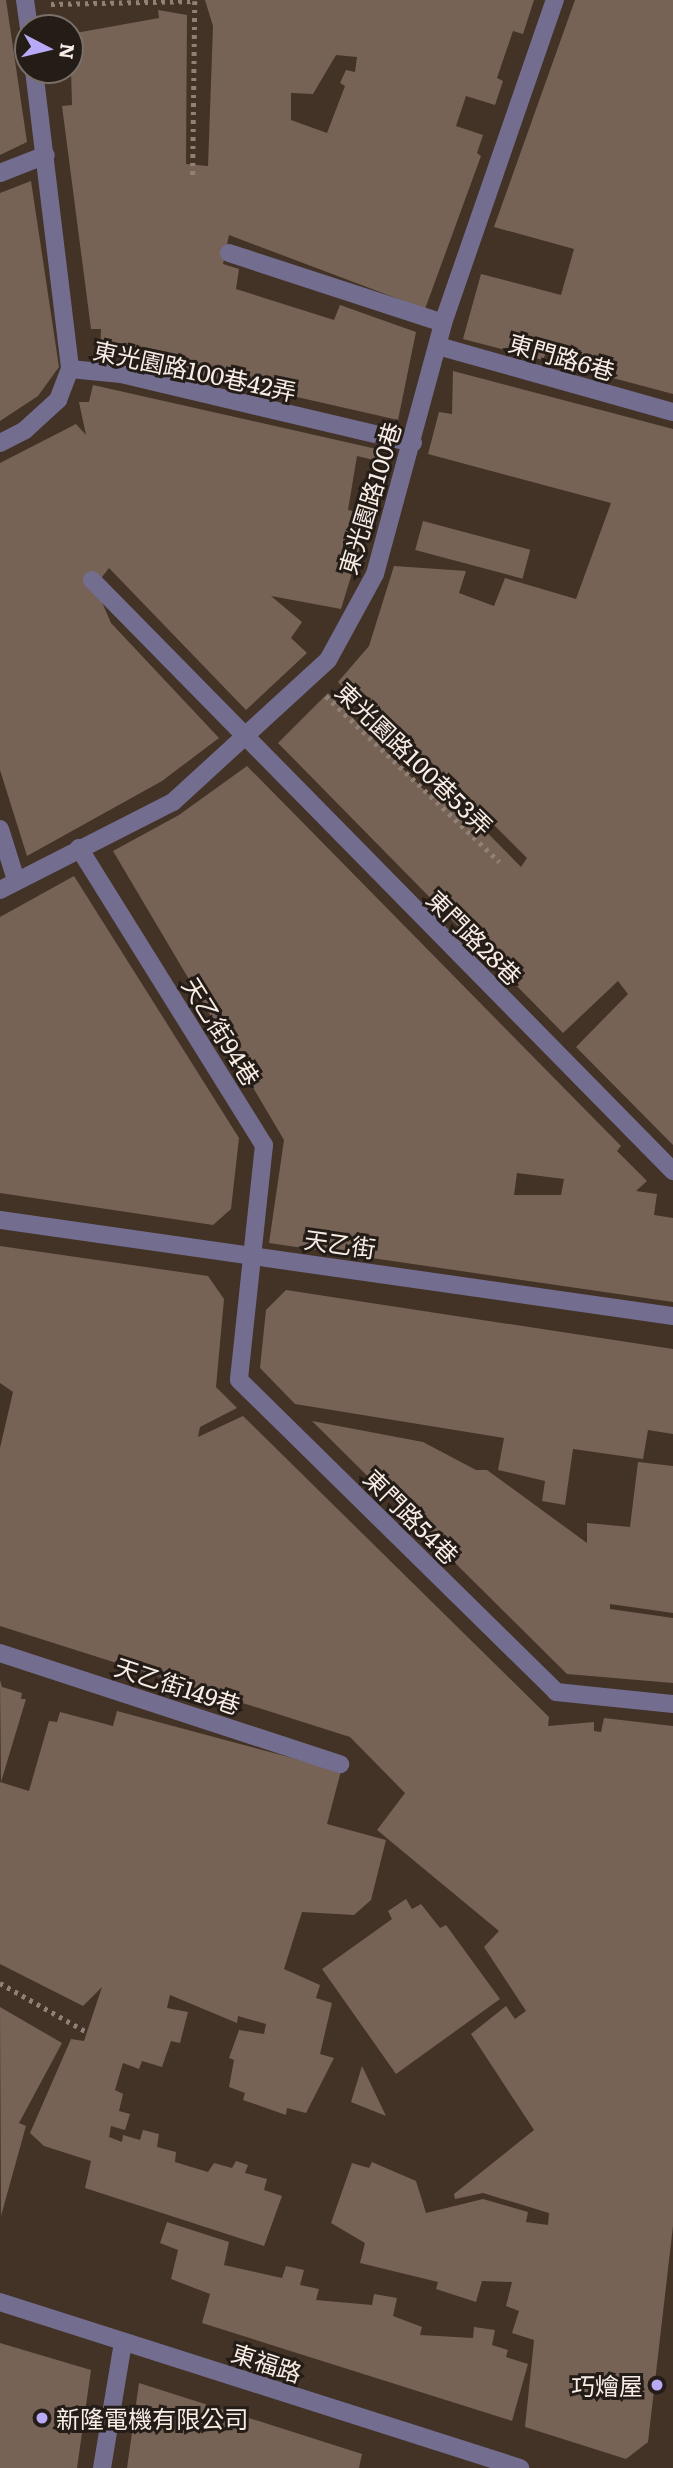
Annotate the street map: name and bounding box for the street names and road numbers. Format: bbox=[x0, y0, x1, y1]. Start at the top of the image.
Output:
street label: 東門路6巷 bbox=[506, 327, 618, 385]
street label: 東光園路100巷42弄 bbox=[91, 334, 299, 406]
street label: 東光園路100巷 bbox=[332, 418, 406, 578]
street label: 東光園路100巷53弄 bbox=[331, 676, 499, 840]
street label: 東門路28巷 bbox=[422, 884, 528, 990]
street label: 天乙街94巷 bbox=[178, 972, 266, 1090]
street label: 天乙街 bbox=[302, 1224, 378, 1262]
street label: 東門路54巷 bbox=[359, 1463, 465, 1569]
street label: 天乙街149巷 bbox=[111, 1651, 245, 1719]
street label: 東福路 bbox=[228, 2337, 306, 2387]

